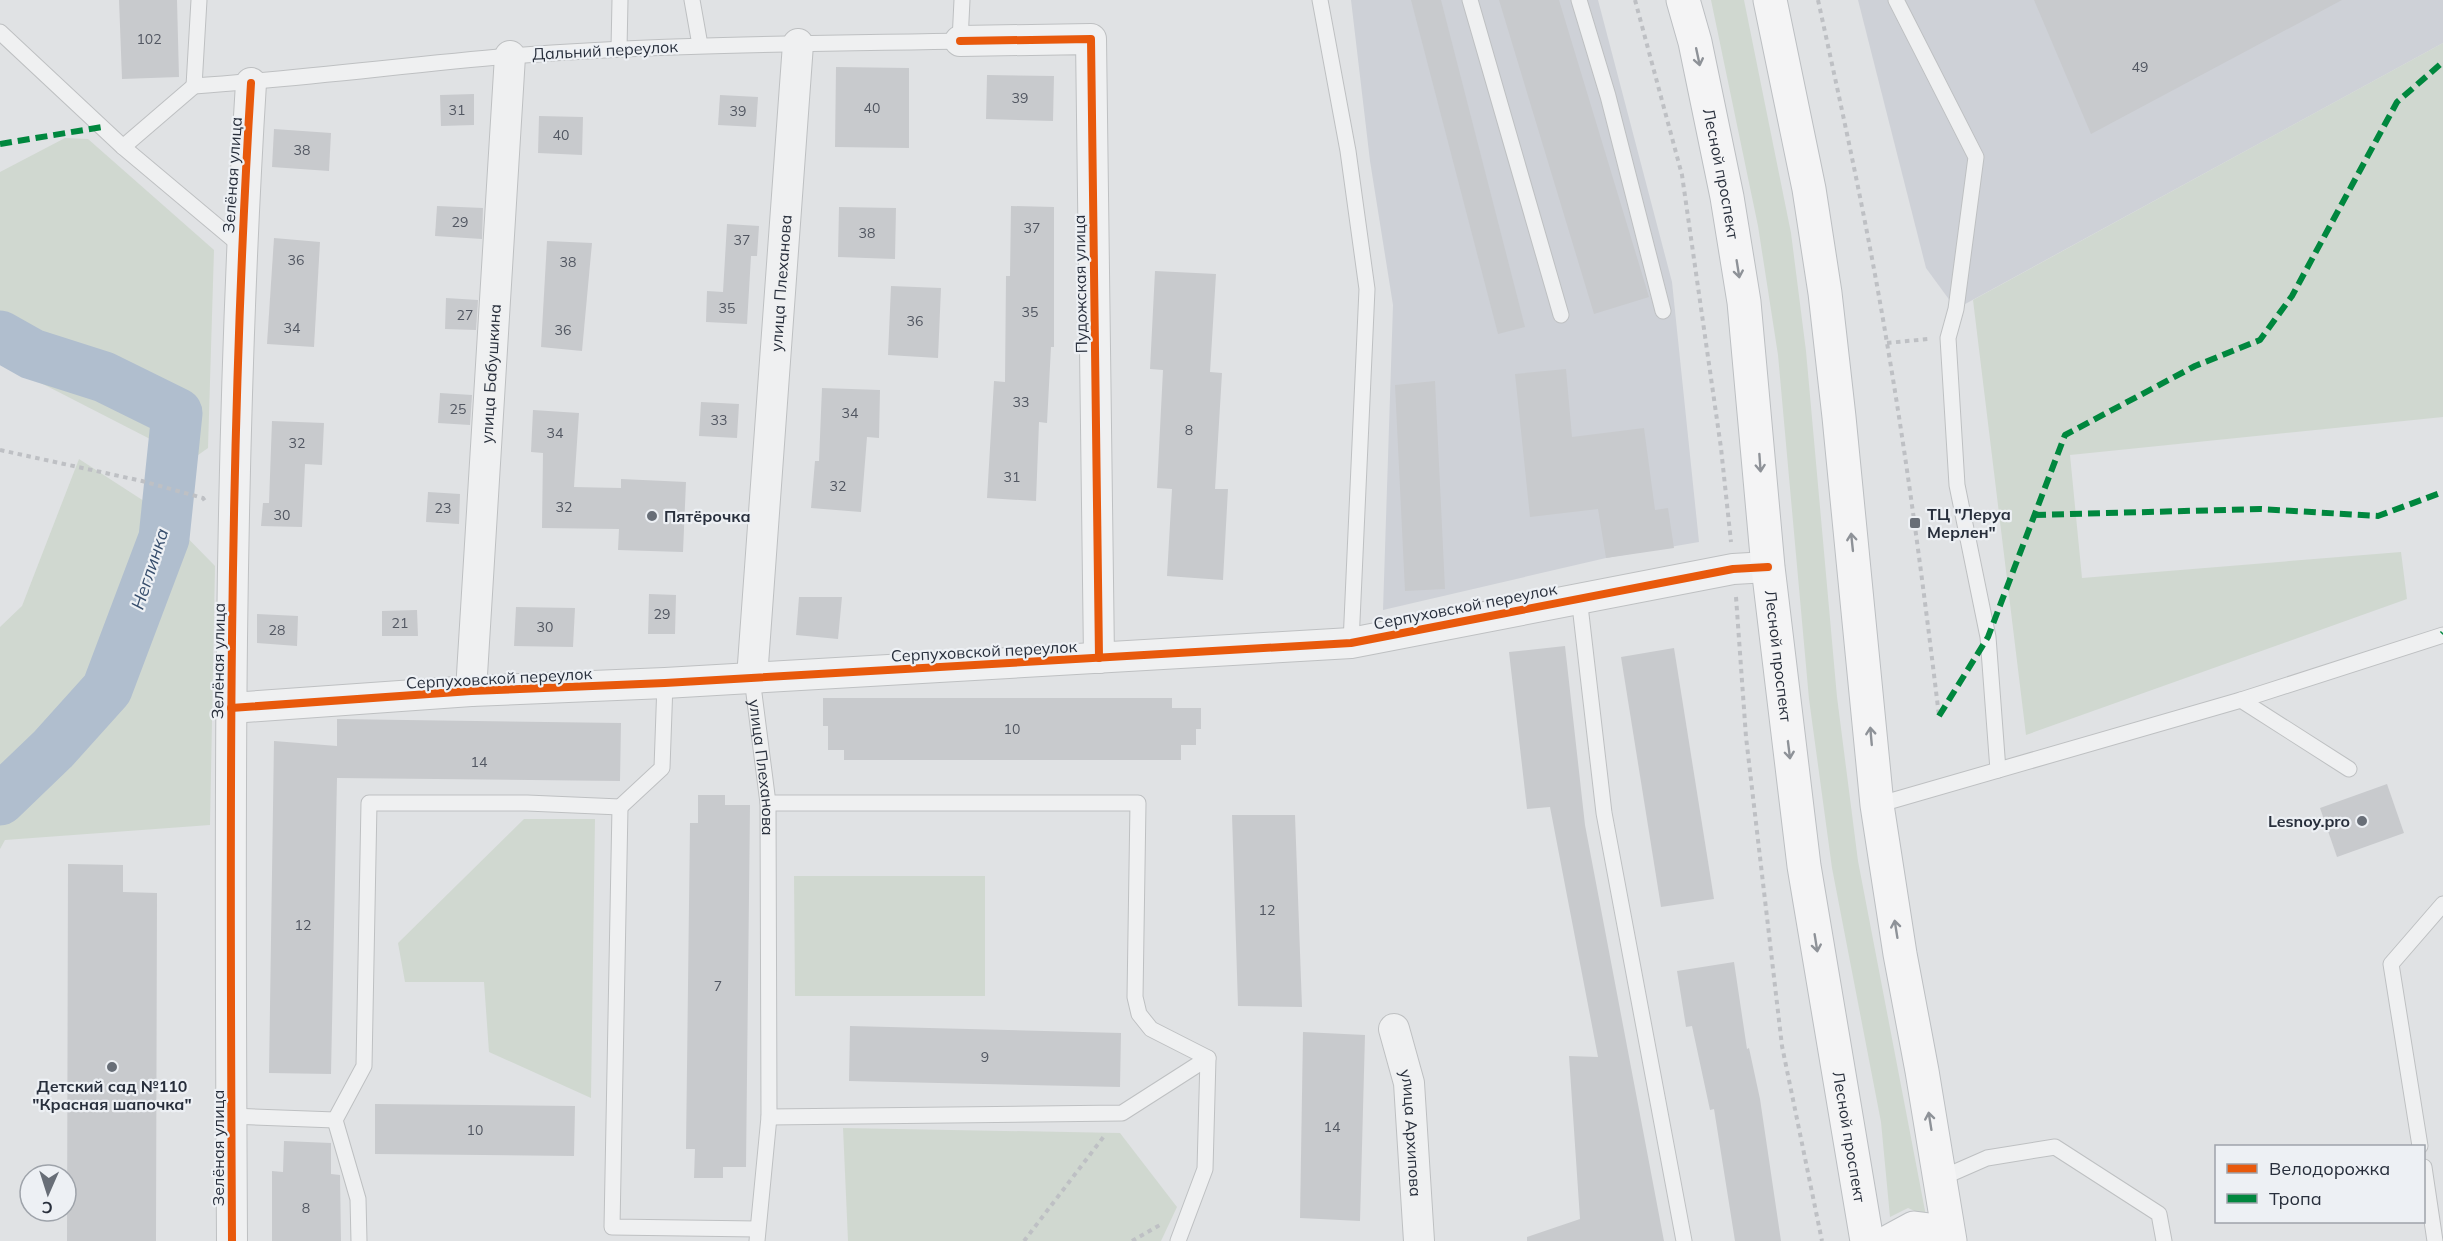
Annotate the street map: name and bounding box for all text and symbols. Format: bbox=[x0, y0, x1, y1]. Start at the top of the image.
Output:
house number: 102 bbox=[136, 30, 162, 48]
street label: Дальний переулок bbox=[532, 36, 679, 64]
one-way arrow bbox=[1693, 46, 1704, 66]
house number: 49 bbox=[2132, 58, 2148, 76]
house number: 39 bbox=[1012, 89, 1028, 107]
house number: 40 bbox=[864, 99, 880, 117]
house number: 31 bbox=[449, 101, 465, 119]
house number: 39 bbox=[730, 102, 746, 120]
street label: Лесной проспект bbox=[1699, 107, 1744, 241]
street label: Зелёная улица bbox=[218, 116, 246, 234]
house number: 40 bbox=[553, 126, 569, 144]
house number: 38 bbox=[294, 141, 310, 159]
house number: 29 bbox=[452, 213, 468, 231]
street label: улица Плеханова bbox=[766, 214, 796, 352]
street label: Пудожская улица bbox=[1069, 214, 1091, 354]
house number: 37 bbox=[1024, 219, 1040, 237]
house number: 38 bbox=[859, 224, 875, 242]
house number: 37 bbox=[734, 231, 750, 249]
house number: 36 bbox=[288, 251, 304, 269]
house number: 38 bbox=[560, 253, 576, 271]
one-way arrow bbox=[1733, 258, 1744, 278]
house number: 35 bbox=[719, 299, 735, 317]
street label: улица Бабушкина bbox=[476, 303, 505, 444]
house number: 35 bbox=[1022, 303, 1038, 321]
house number: 27 bbox=[457, 306, 473, 324]
house number: 36 bbox=[907, 312, 923, 330]
house number: 34 bbox=[284, 319, 301, 337]
house number: 36 bbox=[555, 321, 571, 339]
house number: 33 bbox=[1013, 393, 1029, 411]
house number: 25 bbox=[450, 400, 466, 418]
house number: 34 bbox=[842, 404, 859, 422]
house number: 33 bbox=[711, 411, 727, 429]
house number: 8 bbox=[1185, 421, 1193, 439]
house number: 34 bbox=[547, 424, 564, 442]
house number: 32 bbox=[289, 434, 305, 452]
one-way arrow bbox=[1754, 452, 1765, 472]
house number: 31 bbox=[1004, 468, 1020, 486]
house number: 32 bbox=[830, 477, 846, 495]
house number: 32 bbox=[556, 498, 572, 516]
house number: 23 bbox=[435, 499, 451, 517]
place label: ТЦ "Леруа Мерлен" bbox=[1927, 504, 2011, 542]
house number: 30 bbox=[274, 506, 290, 524]
place label: Пятёрочка bbox=[664, 506, 751, 526]
marker: Пятёрочка bbox=[645, 509, 659, 523]
marker: ТЦ "Леруа Мерлен" bbox=[1908, 516, 1922, 530]
water label: Неглинка bbox=[126, 525, 173, 612]
one-way arrow bbox=[1846, 532, 1857, 552]
street label: Серпуховской переулок bbox=[1372, 578, 1559, 634]
street label: Лесной проспект bbox=[1761, 589, 1797, 724]
street label: Зелёная улица bbox=[207, 603, 229, 719]
house number: 29 bbox=[654, 605, 670, 623]
house number: 21 bbox=[392, 614, 408, 632]
house number: 30 bbox=[537, 618, 553, 636]
house number: 28 bbox=[269, 621, 285, 639]
street label: Серпуховской переулок bbox=[890, 636, 1078, 666]
street label: Серпуховской переулок bbox=[405, 663, 593, 693]
street label: улица Плеханова bbox=[745, 698, 779, 836]
house number: 10 bbox=[1004, 720, 1020, 738]
one-way arrow bbox=[1865, 727, 1876, 746]
one-way arrow bbox=[1784, 740, 1795, 759]
house number: 14 bbox=[471, 753, 488, 771]
place label: Lesnoy.pro bbox=[2268, 811, 2350, 831]
marker: Lesnoy.pro bbox=[2355, 814, 2369, 828]
house number: 12 bbox=[1259, 901, 1275, 919]
house number: 12 bbox=[295, 916, 311, 934]
one-way arrow bbox=[1890, 920, 1901, 940]
one-way arrow bbox=[1811, 933, 1822, 953]
house number: 7 bbox=[714, 977, 722, 995]
house number: 9 bbox=[981, 1048, 989, 1066]
marker: Детский сад №110 "Красная шапочка" bbox=[105, 1060, 119, 1074]
street label: улица Архипова bbox=[1396, 1067, 1426, 1197]
street label: Лесной проспект bbox=[1829, 1070, 1870, 1204]
place label: Детский сад №110 "Красная шапочка" bbox=[32, 1076, 192, 1114]
street label: Зелёная улица bbox=[208, 1090, 228, 1206]
one-way arrow bbox=[1924, 1112, 1935, 1132]
house number: 14 bbox=[1324, 1118, 1341, 1136]
house number: 10 bbox=[467, 1121, 483, 1139]
legend bbox=[2215, 1145, 2425, 1223]
text: Велодорожка bbox=[2269, 1157, 2390, 1180]
north arrow bbox=[18, 1163, 78, 1223]
text: Тропа bbox=[2269, 1187, 2322, 1210]
text: С bbox=[41, 1198, 53, 1218]
house number: 8 bbox=[302, 1199, 310, 1217]

